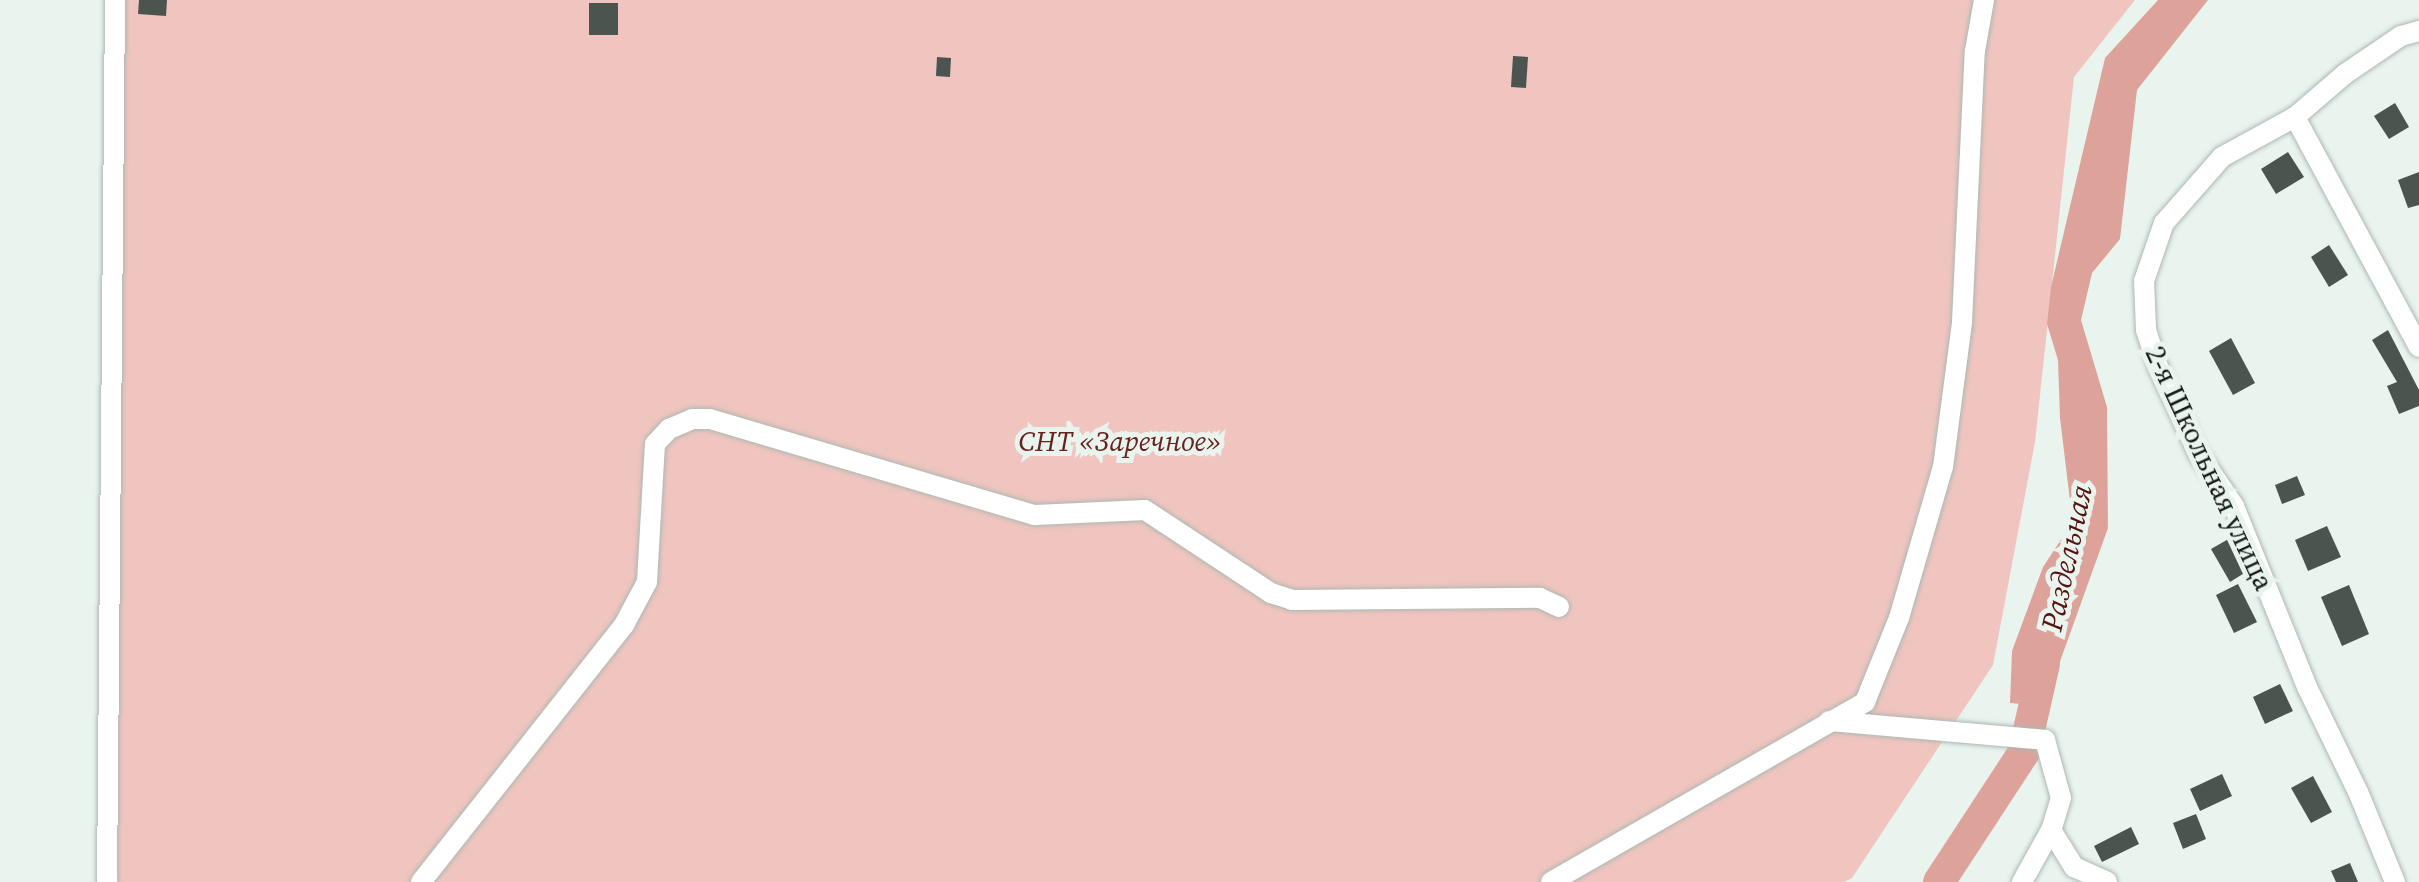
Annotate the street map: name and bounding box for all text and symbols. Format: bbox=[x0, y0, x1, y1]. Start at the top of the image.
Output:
street label: 2-я Школьная улица bbox=[2139, 341, 2281, 595]
park label: СНТ «Заречное» bbox=[1019, 424, 1221, 458]
water label: Раздельная bbox=[2034, 482, 2100, 634]

